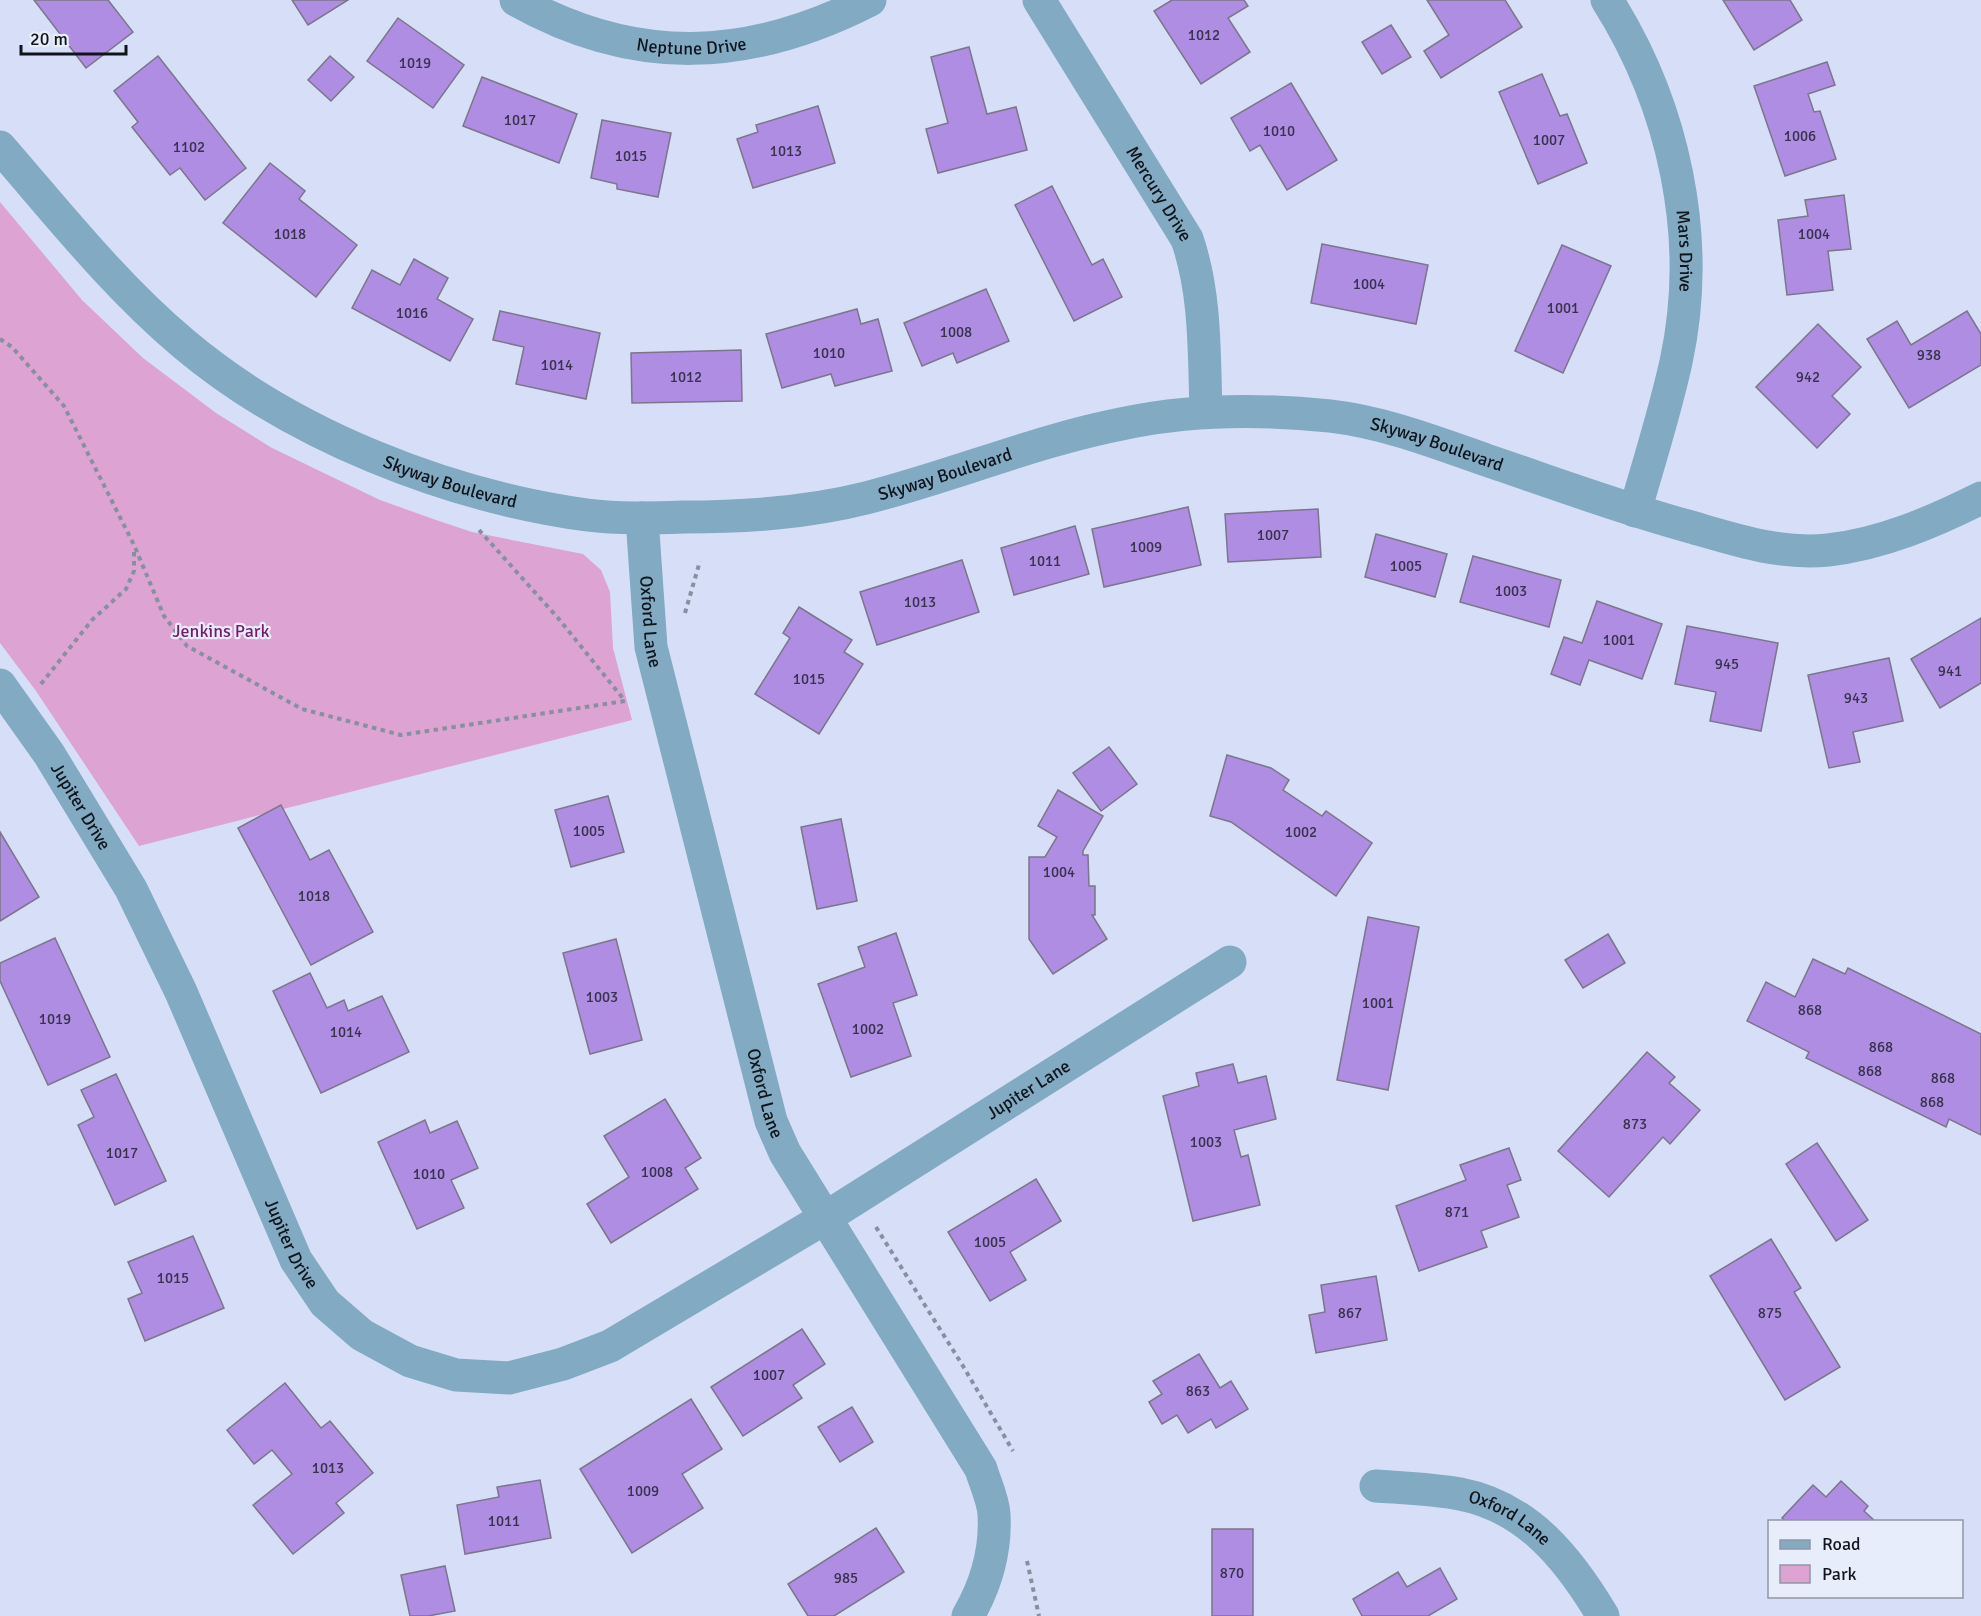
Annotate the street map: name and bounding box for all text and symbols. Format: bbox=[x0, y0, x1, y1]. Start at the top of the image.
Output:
scale bar bbox=[21, 18, 126, 56]
house number: 1012 bbox=[1188, 26, 1220, 44]
text: 20 m bbox=[30, 28, 68, 50]
street label: Neptune Drive bbox=[635, 32, 748, 59]
house number: 1019 bbox=[399, 54, 431, 72]
house number: 1017 bbox=[504, 111, 536, 129]
house number: 1010 bbox=[1263, 122, 1295, 140]
house number: 1006 bbox=[1784, 127, 1816, 145]
house number: 1007 bbox=[1533, 131, 1565, 149]
house number: 1102 bbox=[173, 138, 205, 156]
house number: 1013 bbox=[770, 142, 802, 160]
street label: Mercury Drive bbox=[1121, 142, 1197, 246]
house number: 1015 bbox=[615, 147, 647, 165]
street label: Mars Drive bbox=[1672, 209, 1697, 293]
house number: 1018 bbox=[274, 225, 306, 243]
house number: 1004 bbox=[1798, 225, 1830, 243]
house number: 1004 bbox=[1353, 275, 1385, 293]
house number: 1001 bbox=[1547, 299, 1579, 317]
house number: 1016 bbox=[396, 304, 428, 322]
house number: 1008 bbox=[940, 323, 972, 341]
house number: 1010 bbox=[813, 344, 845, 362]
house number: 938 bbox=[1917, 346, 1941, 364]
house number: 1014 bbox=[541, 356, 573, 374]
house number: 1012 bbox=[670, 368, 702, 386]
house number: 942 bbox=[1796, 368, 1820, 386]
street label: Skyway Boulevard bbox=[1368, 412, 1506, 476]
street label: Skyway Boulevard bbox=[876, 443, 1015, 505]
street label: Skyway Boulevard bbox=[380, 450, 519, 513]
house number: 1007 bbox=[1257, 526, 1289, 544]
house number: 1009 bbox=[1130, 538, 1162, 556]
house number: 1011 bbox=[1029, 552, 1061, 570]
house number: 1005 bbox=[1390, 557, 1422, 575]
street label: Oxford Lane bbox=[635, 575, 667, 670]
house number: 1003 bbox=[1495, 582, 1527, 600]
house number: 1013 bbox=[904, 593, 936, 611]
park label: Jenkins Park bbox=[173, 620, 269, 642]
house number: 1001 bbox=[1603, 631, 1635, 649]
house number: 945 bbox=[1715, 655, 1739, 673]
house number: 941 bbox=[1938, 662, 1962, 680]
house number: 1015 bbox=[793, 670, 825, 688]
house number: 943 bbox=[1844, 689, 1868, 707]
street label: Jupiter Drive bbox=[46, 759, 116, 854]
house number: 1005 bbox=[573, 822, 605, 840]
house number: 1002 bbox=[1285, 823, 1317, 841]
house number: 1004 bbox=[1043, 863, 1075, 881]
house number: 1018 bbox=[298, 887, 330, 905]
house number: 1003 bbox=[586, 988, 618, 1006]
house number: 1001 bbox=[1362, 994, 1394, 1012]
house number: 868 bbox=[1798, 1001, 1822, 1019]
house number: 1019 bbox=[39, 1010, 71, 1028]
house number: 1002 bbox=[852, 1020, 884, 1038]
house number: 1014 bbox=[330, 1023, 362, 1041]
house number: 868 bbox=[1869, 1038, 1893, 1056]
street label: Oxford Lane bbox=[742, 1046, 788, 1142]
street label: Jupiter Lane bbox=[982, 1055, 1074, 1124]
house number: 868 bbox=[1858, 1062, 1882, 1080]
house number: 868 bbox=[1931, 1069, 1955, 1087]
house number: 868 bbox=[1920, 1093, 1944, 1111]
house number: 873 bbox=[1623, 1115, 1647, 1133]
house number: 1003 bbox=[1190, 1133, 1222, 1151]
house number: 1017 bbox=[106, 1144, 138, 1162]
house number: 1008 bbox=[641, 1163, 673, 1181]
house number: 1010 bbox=[413, 1165, 445, 1183]
street label: Jupiter Drive bbox=[260, 1195, 323, 1293]
house number: 871 bbox=[1445, 1203, 1469, 1221]
house number: 1005 bbox=[974, 1233, 1006, 1251]
house number: 1015 bbox=[157, 1269, 189, 1287]
house number: 867 bbox=[1338, 1304, 1362, 1322]
house number: 875 bbox=[1758, 1304, 1782, 1322]
house number: 1007 bbox=[753, 1366, 785, 1384]
house number: 863 bbox=[1186, 1382, 1210, 1400]
house number: 1013 bbox=[312, 1459, 344, 1477]
house number: 1009 bbox=[627, 1482, 659, 1500]
street label: Oxford Lane bbox=[1466, 1485, 1556, 1550]
house number: 1011 bbox=[488, 1512, 520, 1530]
legend bbox=[1768, 1520, 1963, 1598]
text: Road bbox=[1822, 1533, 1861, 1555]
text: Park bbox=[1822, 1563, 1857, 1585]
house number: 870 bbox=[1220, 1564, 1244, 1582]
house number: 985 bbox=[834, 1569, 858, 1587]

